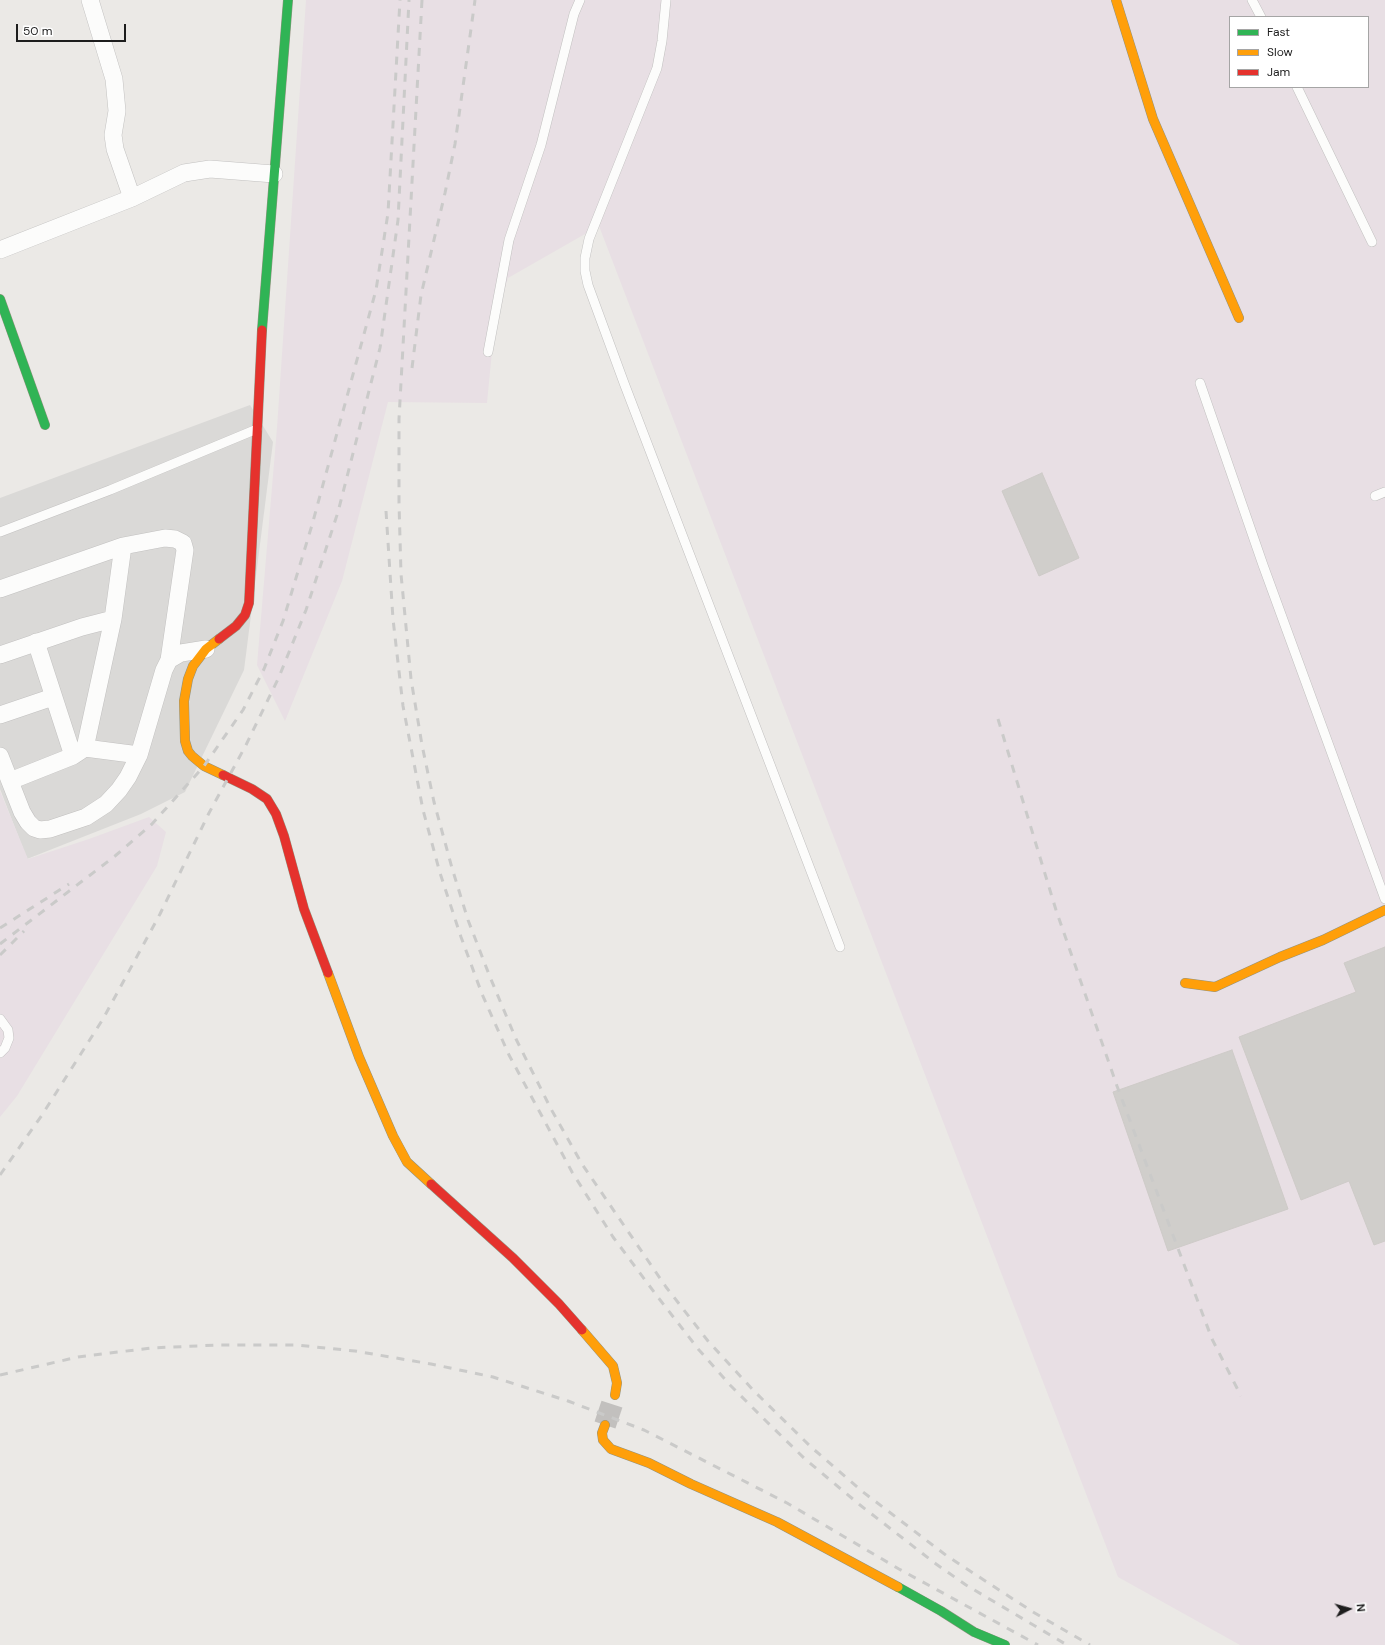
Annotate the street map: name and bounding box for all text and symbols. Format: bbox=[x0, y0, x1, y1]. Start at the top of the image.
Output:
scale bar bbox=[18, 16, 128, 42]
legend bbox=[1229, 16, 1369, 88]
text: 50 m bbox=[23, 23, 52, 39]
text: Fast bbox=[1267, 24, 1290, 40]
text: Slow bbox=[1267, 44, 1293, 60]
text: Jam bbox=[1267, 64, 1290, 80]
north arrow bbox=[1329, 1589, 1369, 1629]
text: N bbox=[1354, 1603, 1368, 1612]

